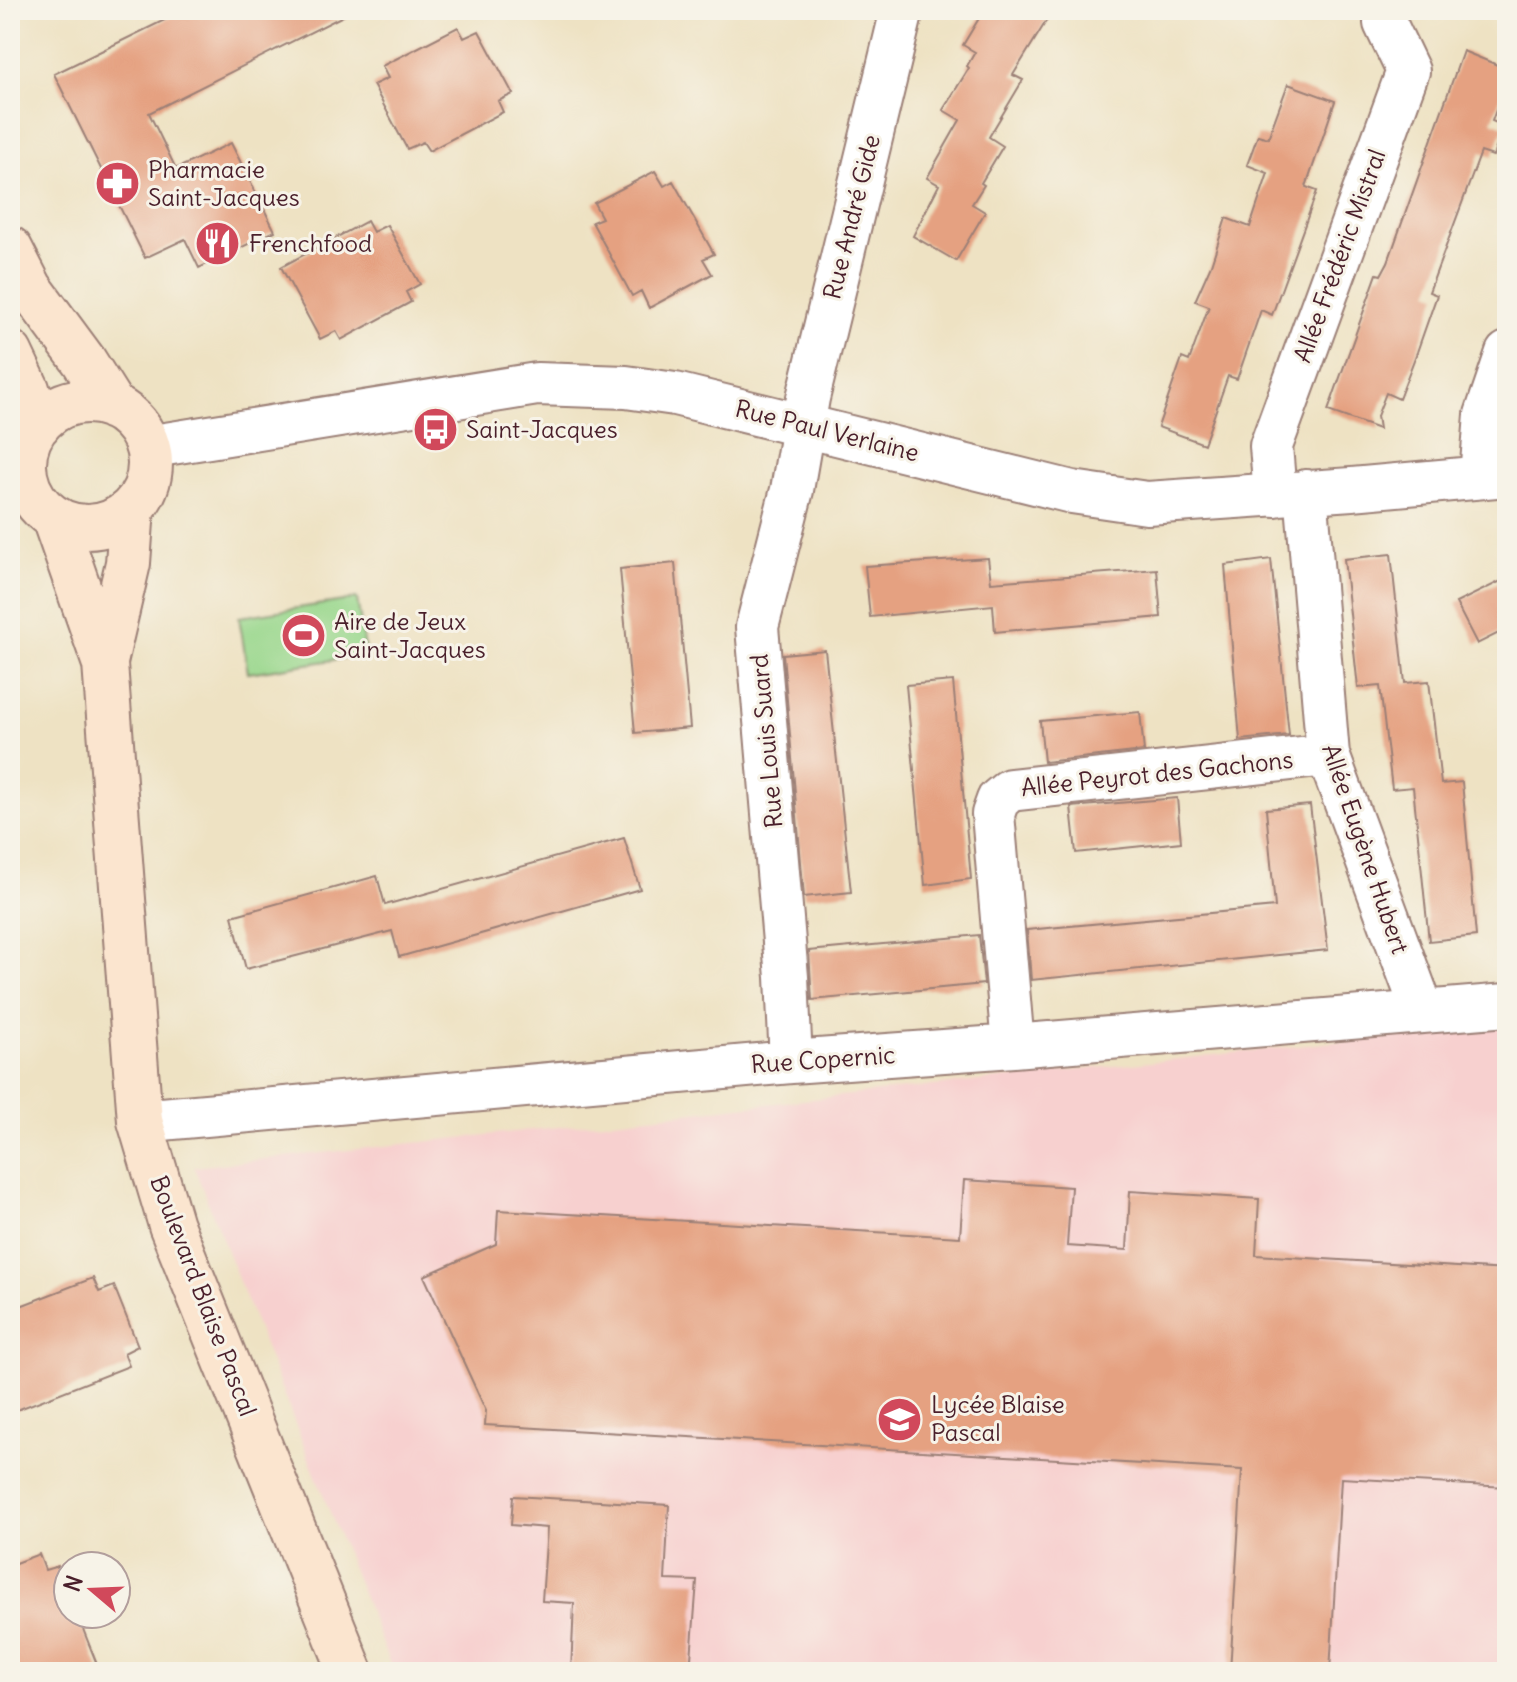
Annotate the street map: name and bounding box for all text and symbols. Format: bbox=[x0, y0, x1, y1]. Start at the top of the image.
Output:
street label: Rue André Gide bbox=[816, 131, 886, 302]
street label: Allée Frédéric Mistral bbox=[1287, 145, 1392, 366]
place label: Pharmacie Saint-Jacques bbox=[148, 154, 300, 212]
pharmacy icon: Pharmacie Saint-Jacques bbox=[93, 160, 141, 208]
restaurant icon: Frenchfood bbox=[194, 220, 242, 268]
place label: Frenchfood bbox=[249, 228, 372, 258]
street label: Rue Paul Verlaine bbox=[732, 393, 922, 467]
bus stop icon: Saint-Jacques bbox=[411, 406, 459, 454]
place label: Saint-Jacques bbox=[466, 414, 618, 444]
place label: Aire de Jeux Saint-Jacques bbox=[334, 606, 486, 664]
sports icon: Aire de Jeux Saint-Jacques bbox=[279, 612, 327, 660]
street label: Rue Louis Suard bbox=[743, 653, 789, 829]
street label: Allée Eugène Hubert bbox=[1316, 740, 1416, 957]
street label: Allée Peyrot des Gachons bbox=[1019, 744, 1294, 802]
street label: Rue Copernic bbox=[750, 1039, 896, 1079]
street label: Boulevard Blaise Pascal bbox=[144, 1171, 264, 1420]
place label: Lycée Blaise Pascal bbox=[931, 1389, 1065, 1447]
school or university icon: Lycée Blaise Pascal bbox=[876, 1395, 924, 1443]
north arrow bbox=[52, 1550, 132, 1630]
text: N bbox=[57, 1572, 89, 1595]

